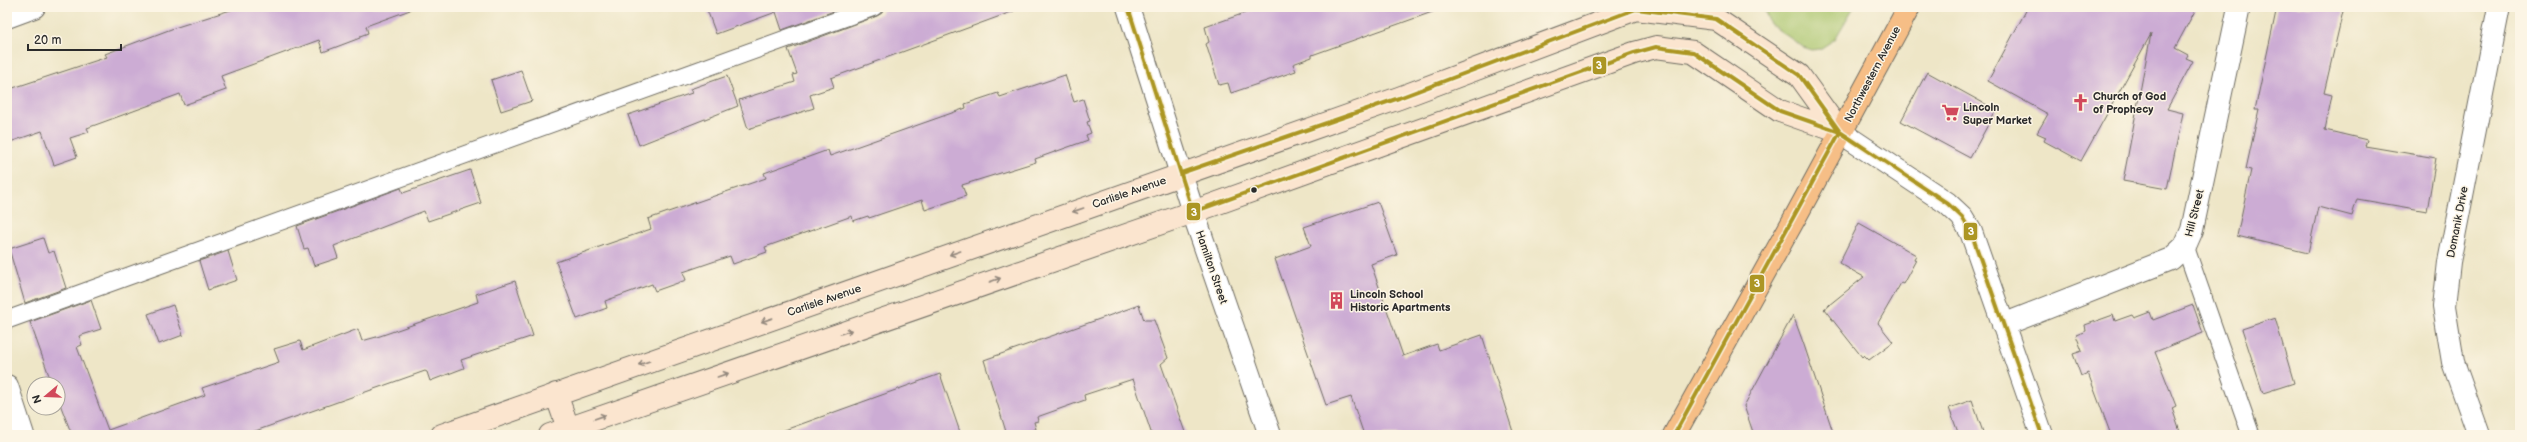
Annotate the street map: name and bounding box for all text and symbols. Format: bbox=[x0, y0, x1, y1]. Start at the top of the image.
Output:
street label: Northwestern Avenue bbox=[1842, 24, 1903, 124]
scale bar bbox=[28, 26, 121, 52]
text: 20 m bbox=[34, 33, 61, 48]
line badge: 3 bbox=[1592, 56, 1607, 75]
text: 3 bbox=[1596, 59, 1603, 72]
place label: Church of God of Prophecy bbox=[2093, 90, 2166, 116]
church icon: Church of God of Prophecy bbox=[2070, 92, 2090, 112]
place label: Lincoln Super Market bbox=[1963, 101, 2032, 127]
supermarket icon: Lincoln Super Market bbox=[1940, 103, 1960, 123]
street label: Carlisle Avenue bbox=[1091, 174, 1168, 211]
unlabelled marker bbox=[1249, 185, 1259, 195]
street label: Domanik Drive bbox=[2444, 185, 2471, 259]
street label: Hill Street bbox=[2182, 187, 2207, 238]
line badge: 3 bbox=[1186, 202, 1201, 221]
text: 3 bbox=[1191, 206, 1198, 219]
one-way arrow bbox=[1071, 207, 1084, 214]
line badge: 3 bbox=[1963, 222, 1978, 241]
text: 3 bbox=[1968, 225, 1975, 238]
street label: Hamilton Street bbox=[1193, 229, 1230, 306]
one-way arrow bbox=[950, 250, 962, 258]
line badge: 3 bbox=[1749, 274, 1765, 293]
one-way arrow bbox=[988, 276, 1001, 283]
text: 3 bbox=[1754, 277, 1761, 290]
street label: Carlisle Avenue bbox=[786, 282, 863, 319]
place label: Lincoln School Historic Apartments bbox=[1350, 288, 1451, 314]
building icon: Lincoln School Historic Apartments bbox=[1327, 290, 1347, 310]
one-way arrow bbox=[761, 316, 773, 324]
one-way arrow bbox=[839, 328, 852, 335]
one-way arrow bbox=[638, 360, 651, 367]
one-way arrow bbox=[716, 370, 728, 378]
north arrow bbox=[26, 376, 66, 416]
text: N bbox=[30, 393, 45, 405]
one-way arrow bbox=[594, 413, 606, 421]

